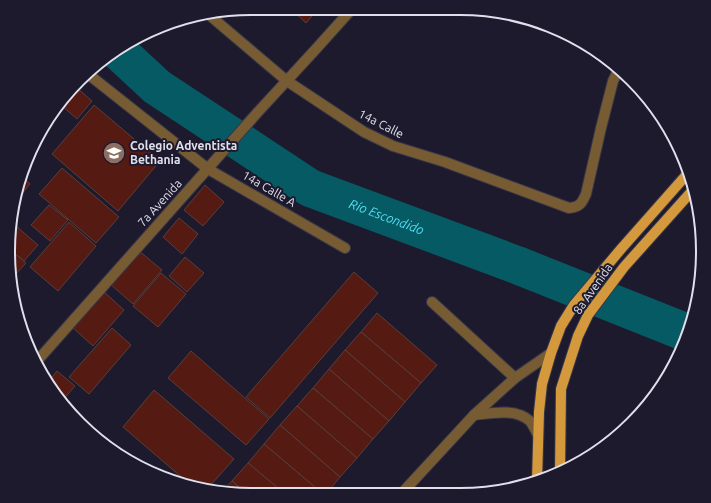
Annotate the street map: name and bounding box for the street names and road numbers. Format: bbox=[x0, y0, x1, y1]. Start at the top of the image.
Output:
street label: 14a Calle bbox=[356, 107, 406, 140]
street label: 14a Calle A bbox=[240, 168, 298, 209]
street label: 7a Avenida bbox=[135, 176, 184, 229]
street label: 8a Avenida bbox=[570, 261, 615, 317]

